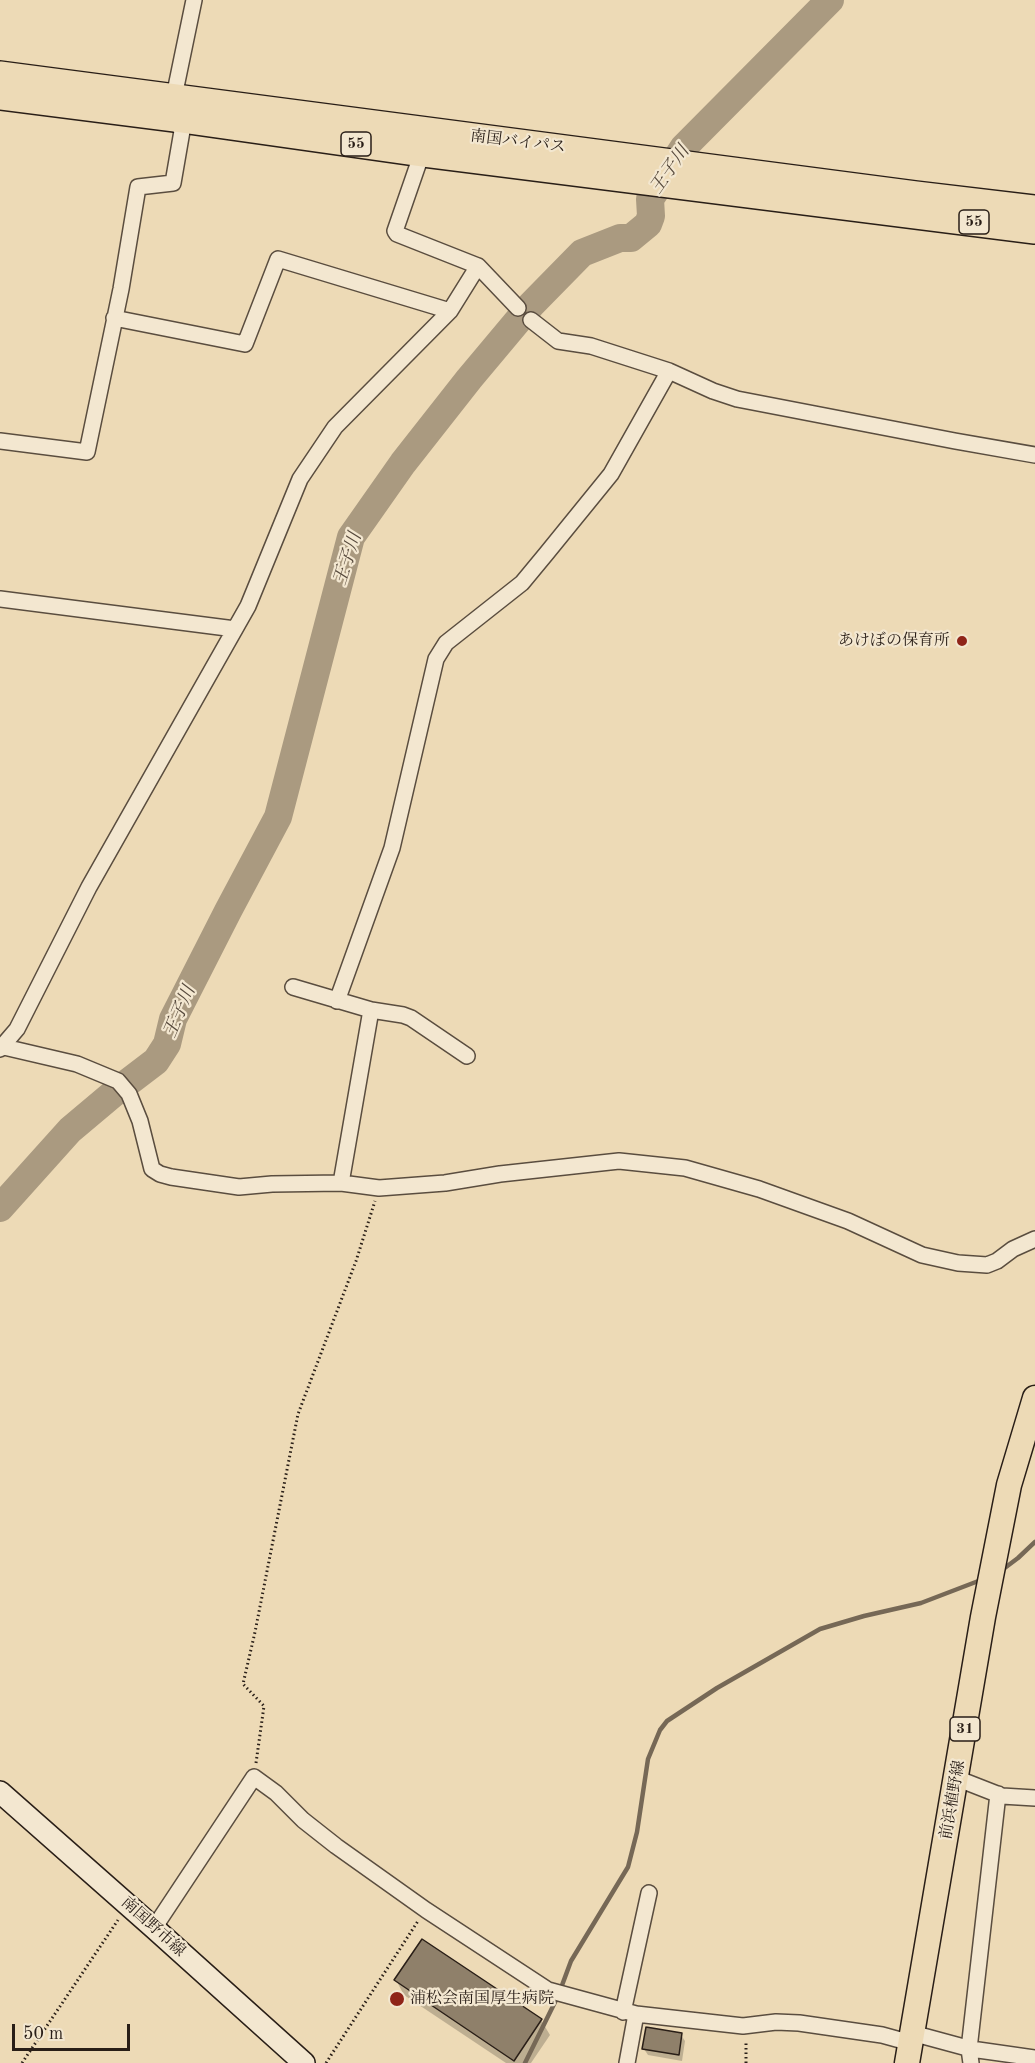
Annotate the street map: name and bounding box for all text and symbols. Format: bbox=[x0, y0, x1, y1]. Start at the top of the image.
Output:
street label: 南国バイパス bbox=[469, 127, 567, 157]
road number: 55 bbox=[341, 132, 371, 156]
water label: 王子川 bbox=[646, 142, 694, 198]
road number: 55 bbox=[959, 210, 989, 234]
water label: 王子川 bbox=[329, 530, 367, 588]
place label: あけぼの保育所 bbox=[838, 631, 950, 651]
marker: あけぼの保育所 bbox=[955, 634, 969, 648]
water label: 王子川 bbox=[160, 983, 200, 1041]
road number: 31 bbox=[950, 1717, 980, 1741]
street label: 前浜植野線 bbox=[937, 1759, 969, 1841]
street label: 南国野市線 bbox=[117, 1893, 189, 1961]
place label: 浦松会南国厚生病院 bbox=[410, 1989, 554, 2009]
marker: 浦松会南国厚生病院 bbox=[388, 1990, 406, 2008]
scale bar bbox=[15, 2012, 134, 2050]
text: 50 m bbox=[23, 2025, 63, 2043]

